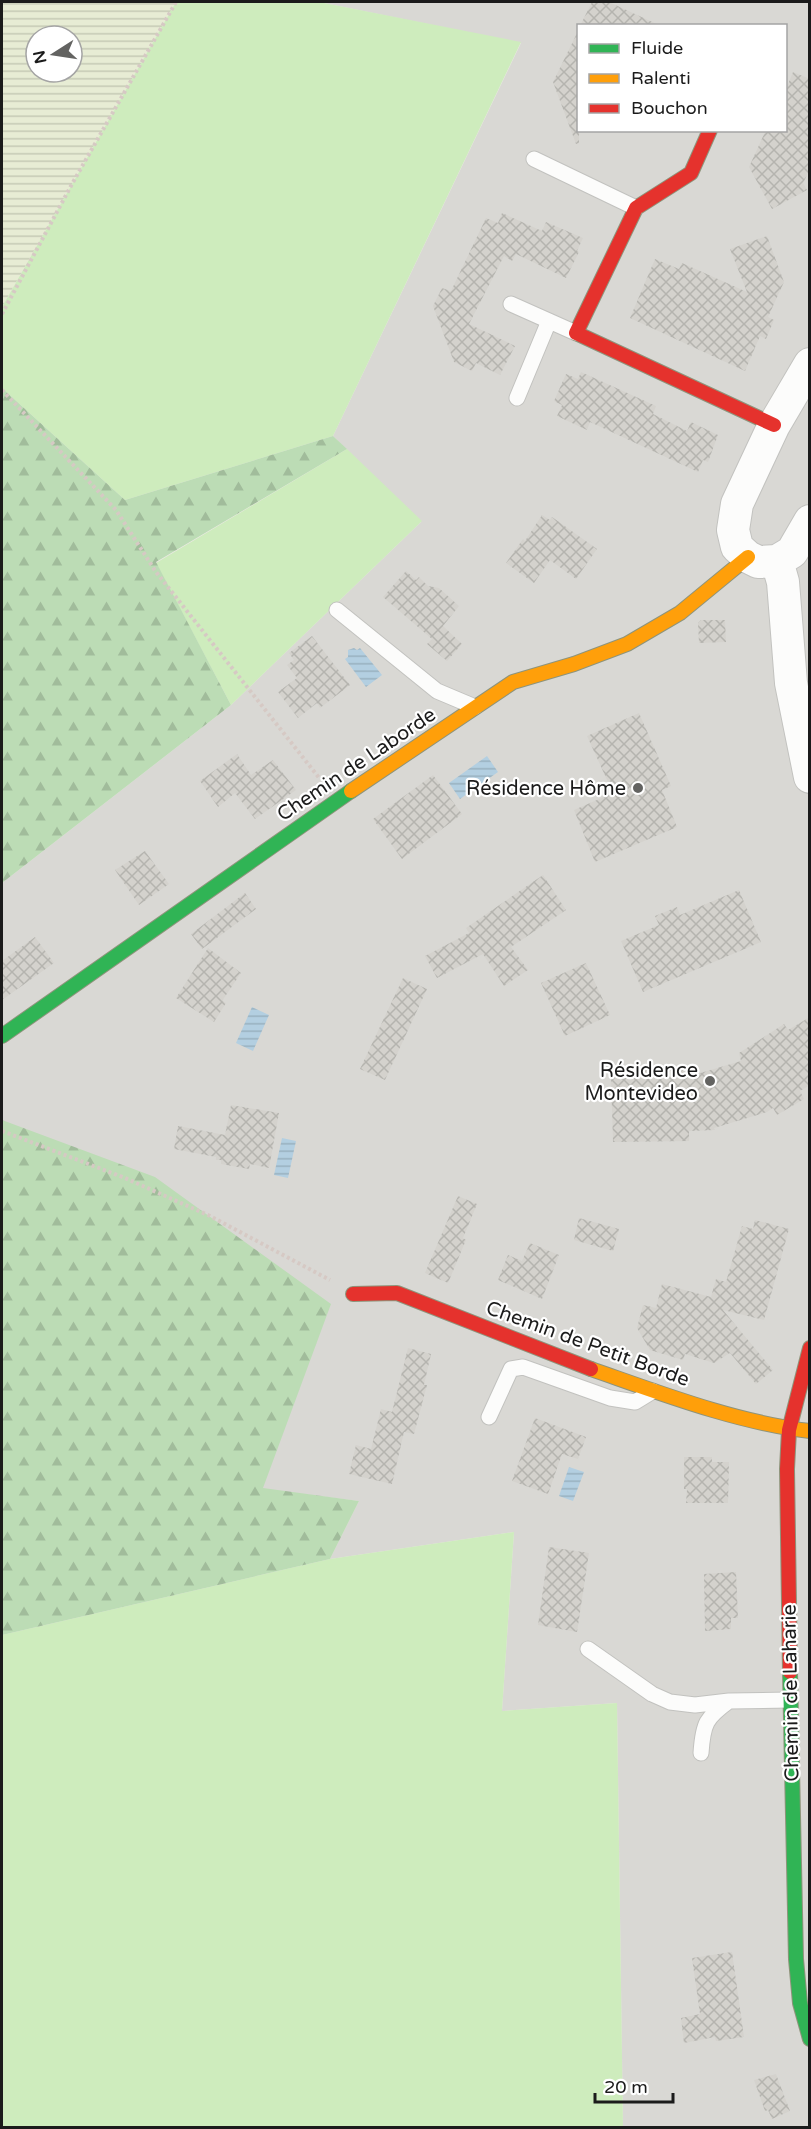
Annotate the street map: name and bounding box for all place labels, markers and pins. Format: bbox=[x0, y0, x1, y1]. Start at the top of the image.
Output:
place label: Résidence Hôme bbox=[466, 777, 626, 801]
marker: Résidence Hôme bbox=[631, 781, 645, 795]
place label: Résidence Montevideo bbox=[584, 1059, 698, 1106]
marker: Résidence Montevideo bbox=[703, 1074, 717, 1088]

